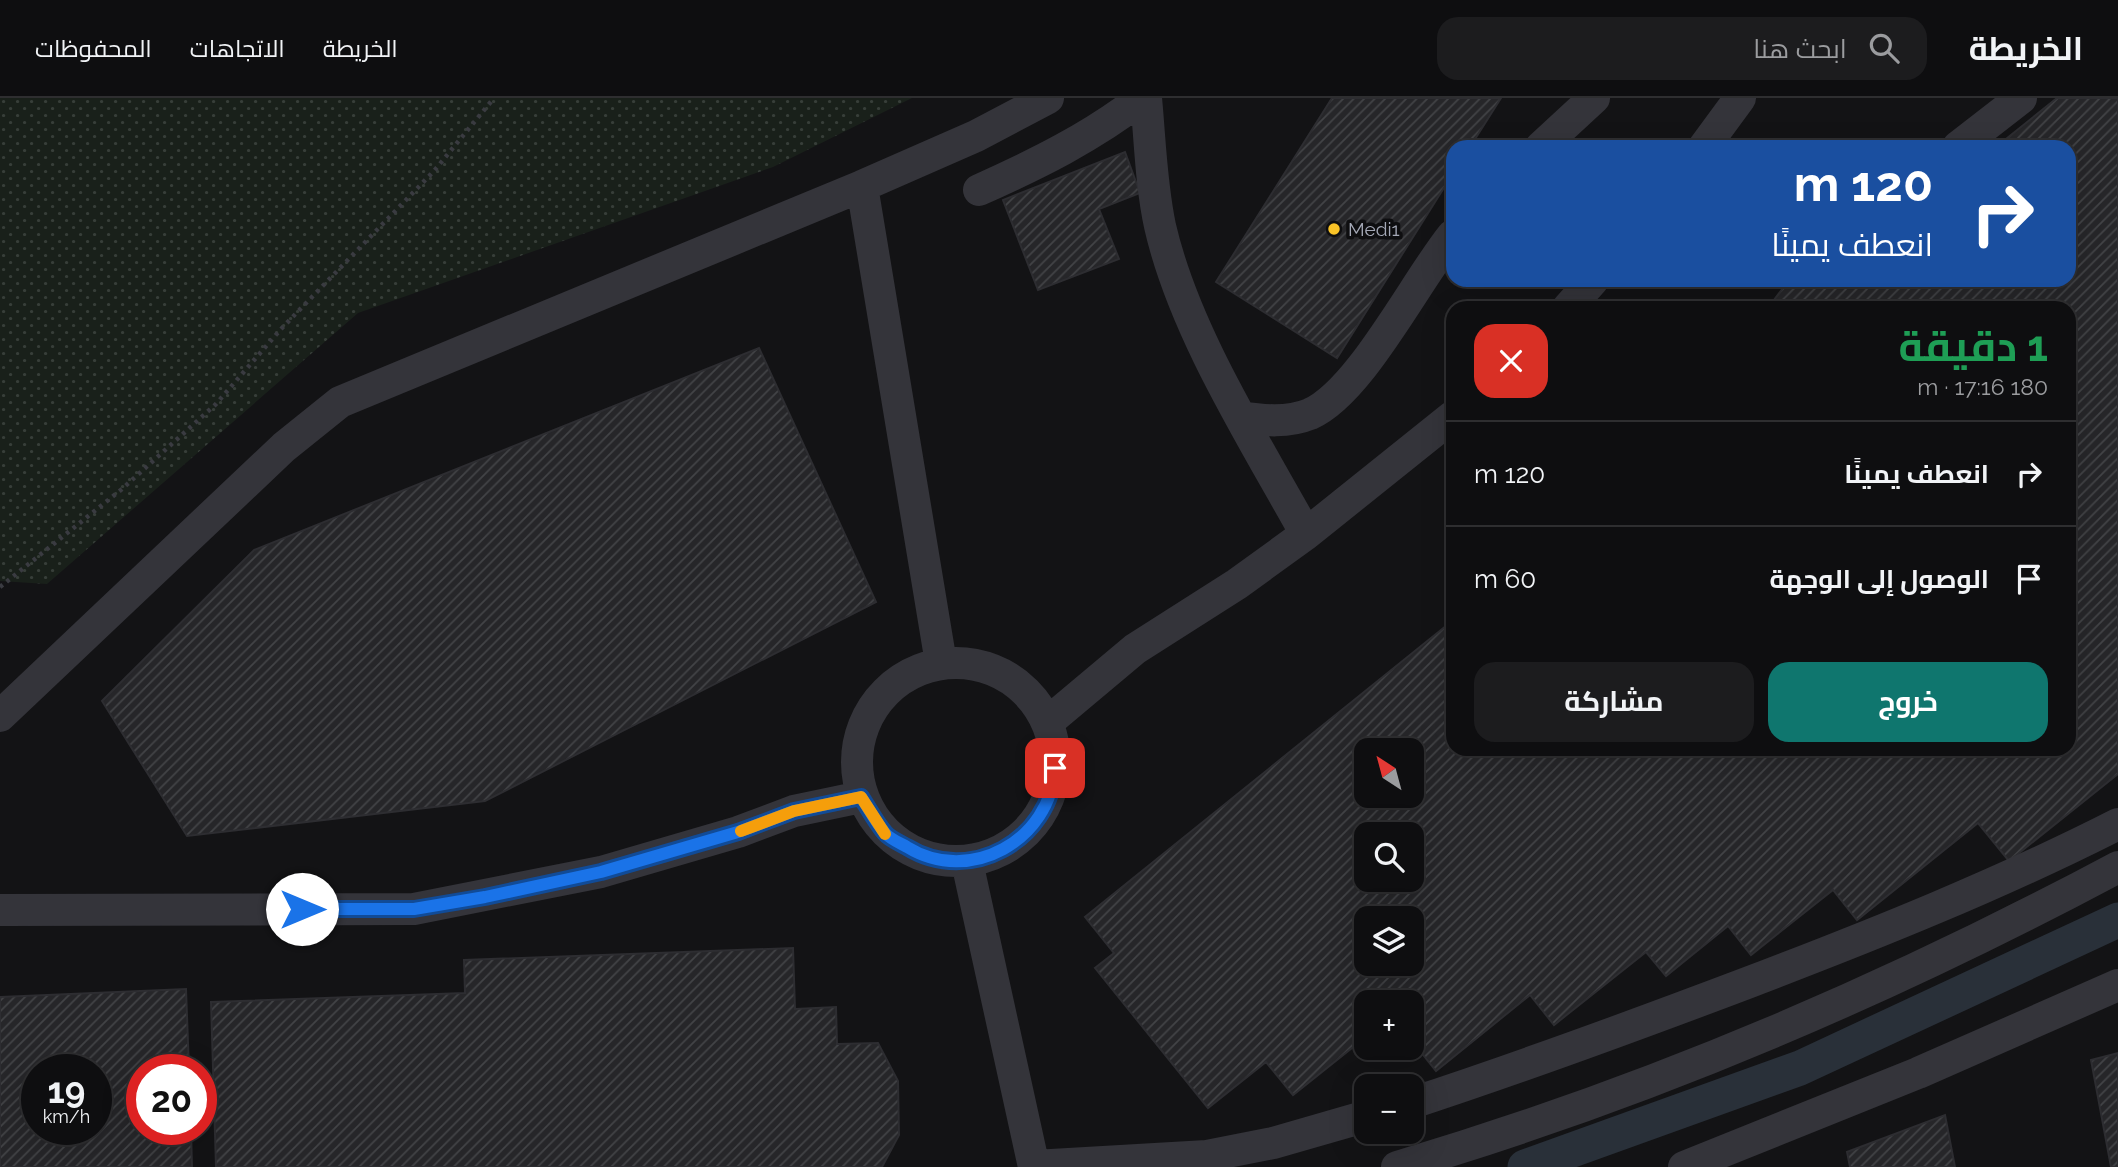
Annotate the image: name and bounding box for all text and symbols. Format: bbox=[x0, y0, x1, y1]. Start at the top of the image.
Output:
search box bbox=[1437, 17, 1927, 80]
icon: search bbox=[1865, 29, 1903, 67]
text: الخريطة bbox=[1969, 29, 2083, 68]
text: المحفوظات bbox=[35, 34, 152, 63]
text: الاتجاهات bbox=[190, 34, 285, 63]
text: الخريطة bbox=[323, 34, 398, 63]
text: ابحث هنا bbox=[1753, 34, 1847, 64]
text: 120 m bbox=[1794, 155, 1933, 212]
icon: right bbox=[1957, 168, 2048, 259]
place label: Medi1 bbox=[1348, 218, 1400, 240]
marker: Medi1 bbox=[1326, 221, 1342, 237]
text: انعطف يمينًا bbox=[1771, 226, 1933, 263]
text: 1 دقيقة bbox=[1898, 322, 2048, 371]
button: close bbox=[1474, 324, 1548, 398]
text: 180 m · 17:16 bbox=[1917, 373, 2048, 400]
icon: right bbox=[2010, 455, 2048, 493]
text: 120 m bbox=[1474, 459, 1545, 489]
text: انعطف يمينًا bbox=[1844, 459, 1989, 489]
icon: arrive bbox=[2010, 560, 2048, 598]
text: 60 m bbox=[1474, 564, 1536, 594]
text: الوصول إلى الوجهة bbox=[1769, 564, 1989, 594]
button: مشاركة bbox=[1474, 662, 1754, 742]
button: خروج bbox=[1768, 662, 2048, 742]
pin bbox=[1025, 738, 1085, 798]
north arrow bbox=[1354, 738, 1424, 808]
map controls bbox=[1354, 738, 1424, 1144]
icon: arrive bbox=[1036, 749, 1074, 787]
button: search bbox=[1354, 822, 1424, 892]
position arrow bbox=[265, 872, 339, 946]
button: layers bbox=[1354, 906, 1424, 976]
button: + bbox=[1354, 990, 1424, 1060]
speed limit sign: 20 bbox=[126, 1054, 217, 1145]
text: 19 bbox=[48, 1070, 85, 1111]
button: − bbox=[1354, 1074, 1424, 1144]
text: km/h bbox=[43, 1106, 90, 1127]

